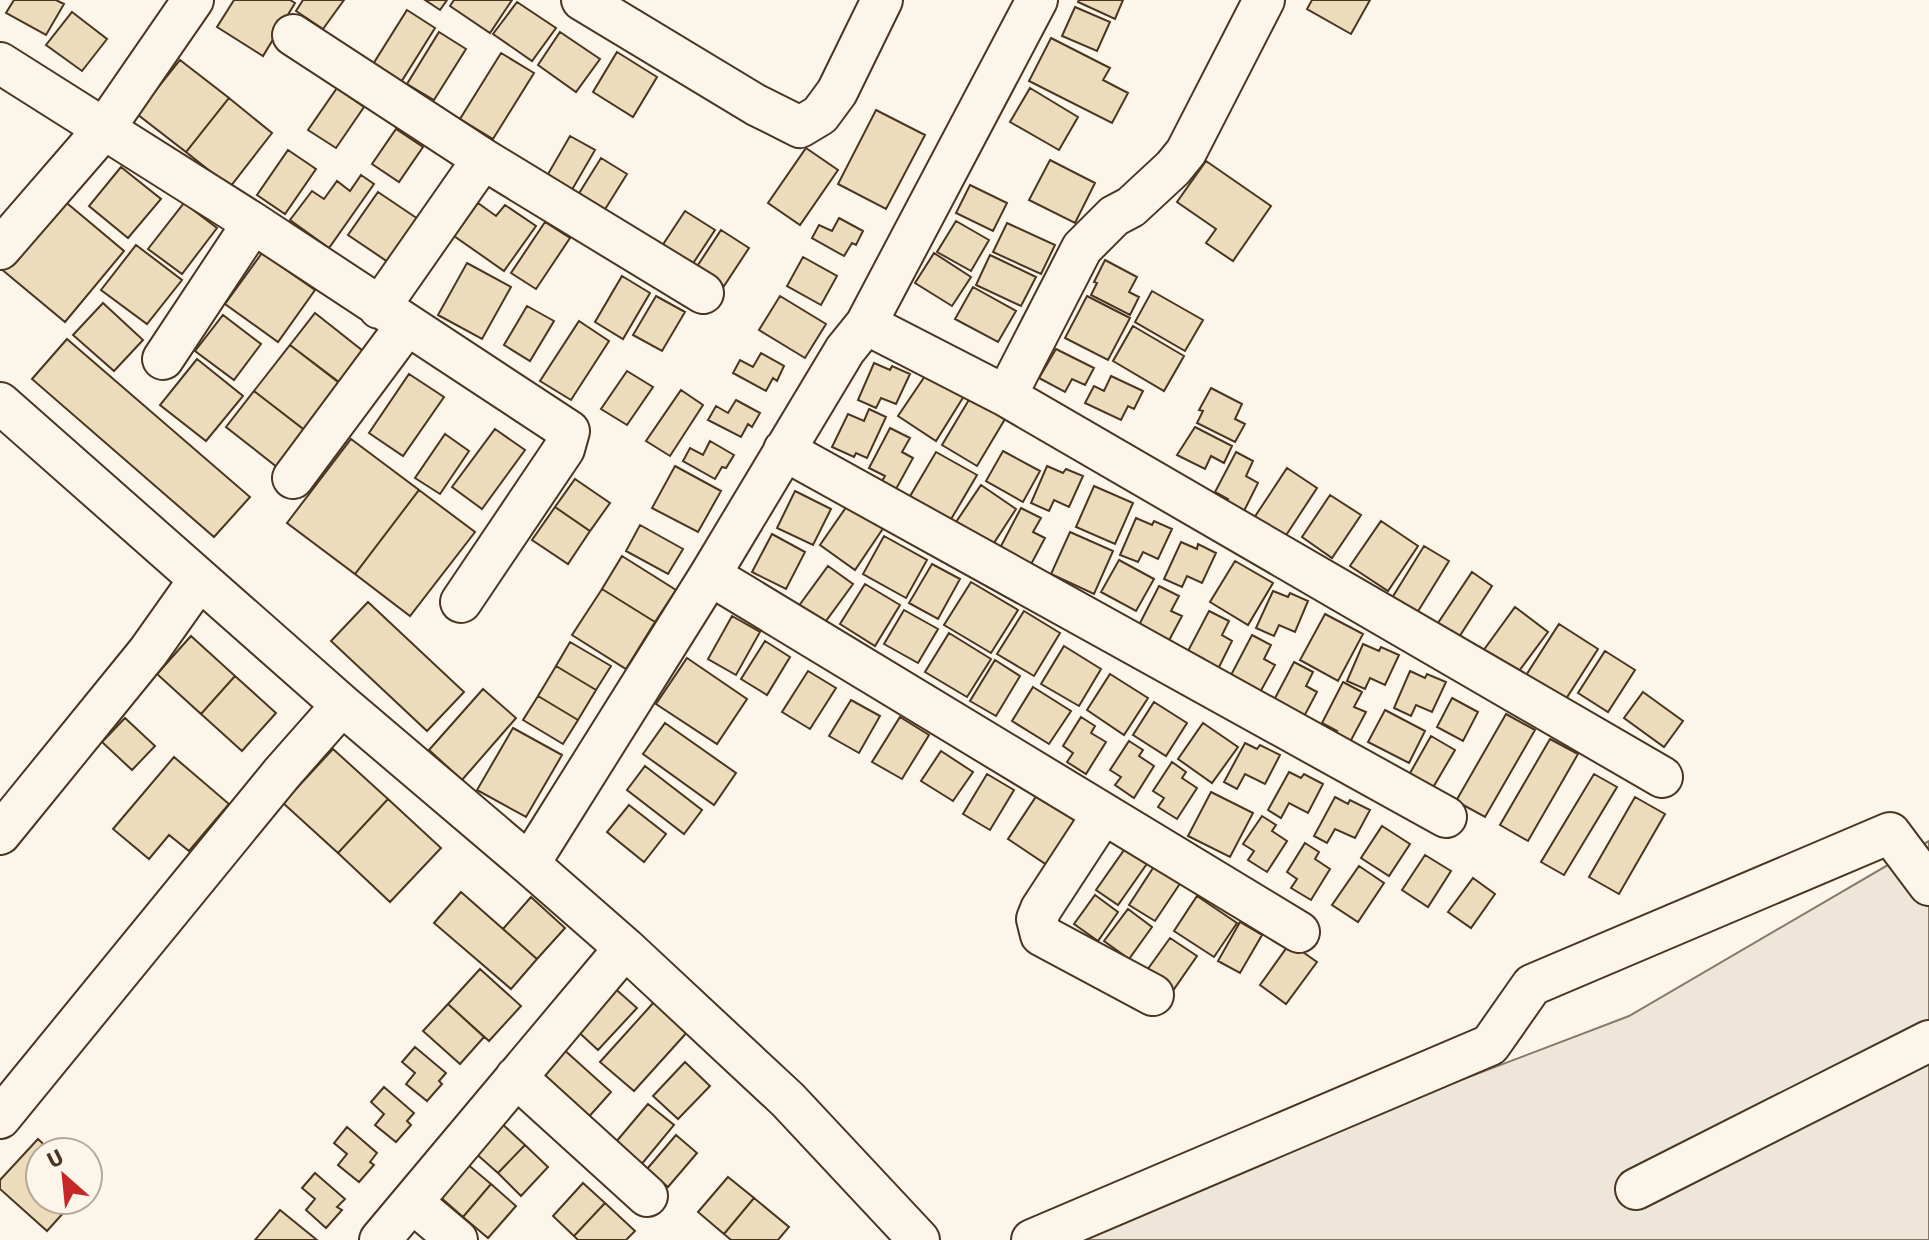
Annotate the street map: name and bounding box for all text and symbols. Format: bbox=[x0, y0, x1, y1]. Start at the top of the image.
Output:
north arrow bbox=[24, 1136, 104, 1216]
text: U bbox=[43, 1143, 68, 1174]

